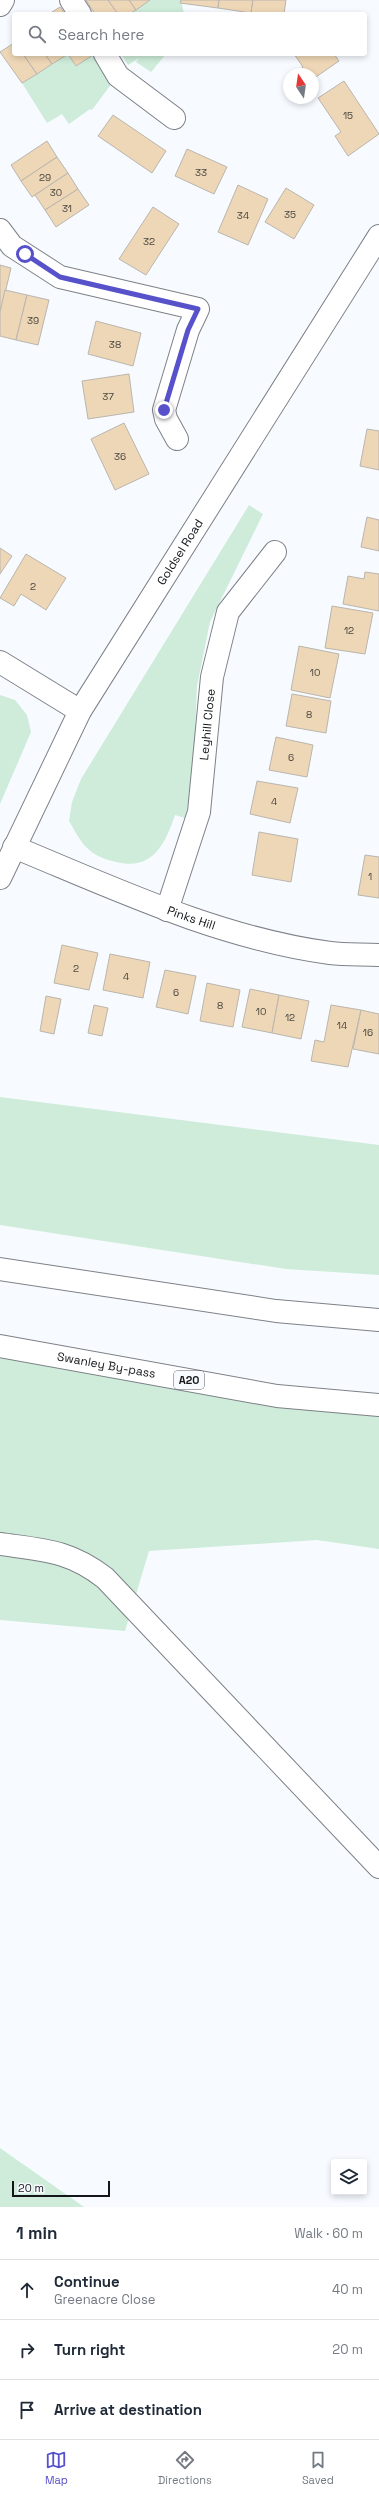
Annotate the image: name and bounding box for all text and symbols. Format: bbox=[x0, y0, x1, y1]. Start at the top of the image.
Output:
search box bbox=[12, 12, 367, 56]
icon: search bbox=[26, 23, 48, 45]
text: Search here bbox=[58, 25, 144, 44]
north arrow bbox=[283, 68, 319, 104]
house number: 15 bbox=[343, 109, 353, 122]
house number: 33 bbox=[195, 166, 207, 179]
house number: 29 bbox=[39, 171, 51, 184]
house number: 30 bbox=[50, 186, 62, 199]
house number: 31 bbox=[62, 202, 72, 215]
house number: 35 bbox=[284, 208, 296, 221]
house number: 34 bbox=[237, 209, 249, 222]
house number: 32 bbox=[143, 235, 155, 248]
route start bbox=[16, 245, 34, 263]
house number: 39 bbox=[27, 314, 39, 327]
house number: 38 bbox=[109, 338, 121, 351]
house number: 37 bbox=[102, 390, 114, 403]
route end bbox=[155, 401, 173, 419]
house number: 36 bbox=[114, 450, 126, 463]
street label: Goldsel Road bbox=[153, 516, 207, 588]
house number: 2 bbox=[30, 580, 36, 593]
house number: 12 bbox=[344, 624, 354, 637]
house number: 10 bbox=[310, 666, 320, 679]
street label: Leyhill Close bbox=[196, 688, 219, 761]
house number: 8 bbox=[306, 708, 312, 721]
house number: 6 bbox=[288, 751, 294, 764]
house number: 4 bbox=[271, 795, 277, 808]
house number: 1 bbox=[368, 870, 372, 883]
street label: Pinks Hill bbox=[165, 902, 217, 934]
house number: 2 bbox=[73, 962, 79, 975]
house number: 4 bbox=[123, 970, 129, 983]
house number: 6 bbox=[173, 986, 179, 999]
house number: 8 bbox=[217, 999, 223, 1012]
house number: 10 bbox=[256, 1005, 266, 1018]
house number: 12 bbox=[285, 1011, 295, 1024]
house number: 14 bbox=[337, 1019, 347, 1032]
house number: 16 bbox=[363, 1026, 373, 1039]
street label: Swanley By-pass bbox=[56, 1348, 157, 1382]
road number: A20 bbox=[174, 1371, 204, 1389]
map controls bbox=[331, 2159, 367, 2195]
button: layers bbox=[331, 2159, 367, 2195]
scale bar bbox=[12, 2179, 110, 2198]
text: 20 m bbox=[18, 2181, 44, 2195]
text: 1 min bbox=[16, 2222, 58, 2244]
text: Walk · 60 m bbox=[294, 2225, 363, 2242]
text: Continue bbox=[54, 2272, 120, 2291]
icon: ahead bbox=[16, 2279, 38, 2301]
text: 40 m bbox=[332, 2281, 363, 2298]
text: Greenacre Close bbox=[54, 2291, 156, 2308]
icon: right bbox=[16, 2339, 38, 2361]
text: Turn right bbox=[54, 2340, 125, 2359]
text: 20 m bbox=[332, 2341, 363, 2358]
icon: arrive bbox=[16, 2399, 38, 2421]
text: Arrive at destination bbox=[54, 2400, 202, 2419]
tab: Map bbox=[45, 2449, 68, 2487]
tab: Directions bbox=[158, 2449, 212, 2487]
tab: Saved bbox=[302, 2449, 334, 2487]

